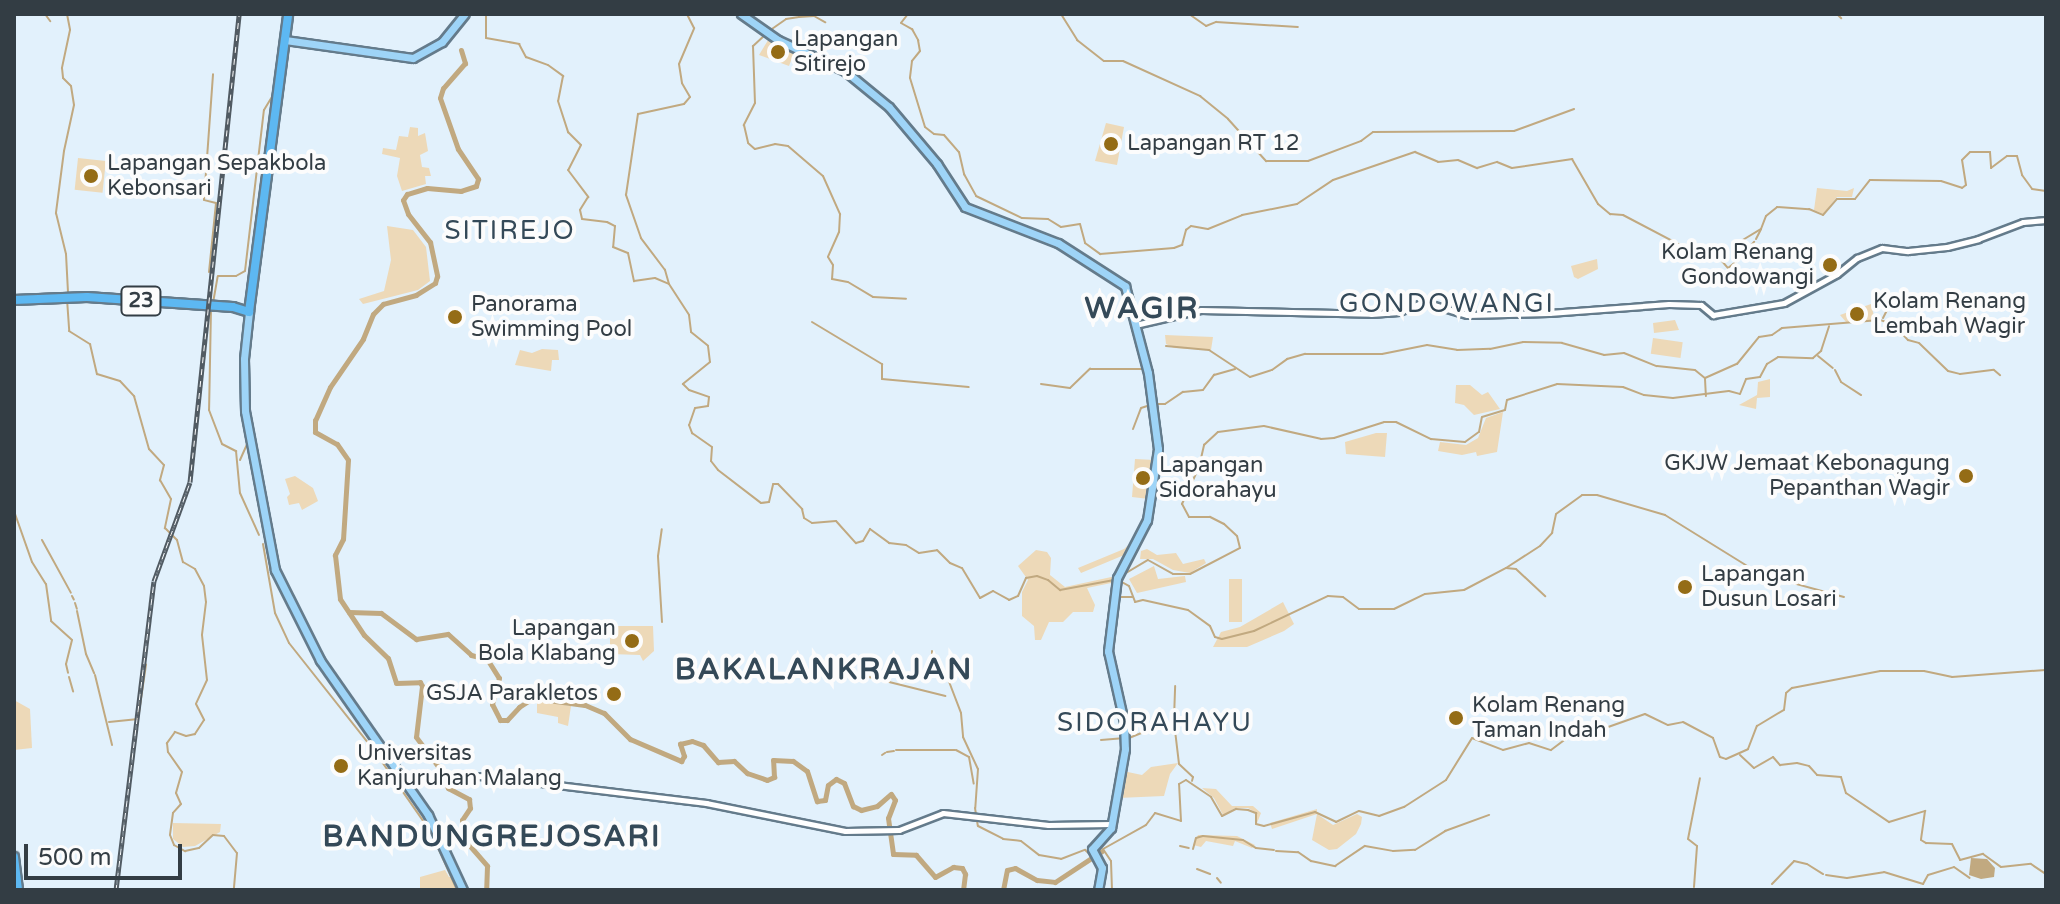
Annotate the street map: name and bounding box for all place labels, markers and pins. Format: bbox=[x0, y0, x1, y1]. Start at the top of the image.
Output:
place label: Lapangan Sitirejo bbox=[794, 26, 898, 78]
marker: Lapangan Sitirejo bbox=[769, 43, 787, 61]
place label: Lapangan RT 12 bbox=[1127, 131, 1299, 157]
marker: Lapangan RT 12 bbox=[1102, 135, 1120, 153]
place label: Lapangan Sepakbola Kebonsari bbox=[107, 150, 326, 202]
marker: Lapangan Sepakbola Kebonsari bbox=[82, 167, 100, 185]
place label: Kolam Renang Gondowangi bbox=[1661, 239, 1814, 290]
marker: Kolam Renang Gondowangi bbox=[1821, 256, 1839, 274]
place label: Kolam Renang Lembah Wagir bbox=[1873, 288, 2026, 340]
place label: Panorama Swimming Pool bbox=[471, 291, 632, 342]
marker: Kolam Renang Lembah Wagir bbox=[1848, 305, 1866, 323]
marker: Panorama Swimming Pool bbox=[446, 308, 464, 326]
place label: GKJW Jemaat Kebonagung Pepanthan Wagir bbox=[1664, 450, 1950, 502]
place label: Lapangan Sidorahayu bbox=[1159, 452, 1277, 504]
marker: GKJW Jemaat Kebonagung Pepanthan Wagir bbox=[1957, 467, 1975, 485]
marker: Lapangan Sidorahayu bbox=[1134, 469, 1152, 487]
place label: Lapangan Dusun Losari bbox=[1701, 561, 1837, 612]
marker: Lapangan Dusun Losari bbox=[1676, 578, 1694, 596]
place label: Lapangan Bola Klabang bbox=[478, 615, 616, 666]
marker: Lapangan Bola Klabang bbox=[623, 632, 641, 650]
place label: GSJA Parakletos bbox=[426, 681, 598, 707]
marker: GSJA Parakletos bbox=[605, 685, 623, 703]
place label: Kolam Renang Taman Indah bbox=[1472, 692, 1625, 744]
marker: Kolam Renang Taman Indah bbox=[1447, 709, 1465, 727]
place label: Universitas Kanjuruhan Malang bbox=[357, 740, 562, 792]
marker: Universitas Kanjuruhan Malang bbox=[332, 757, 350, 775]

